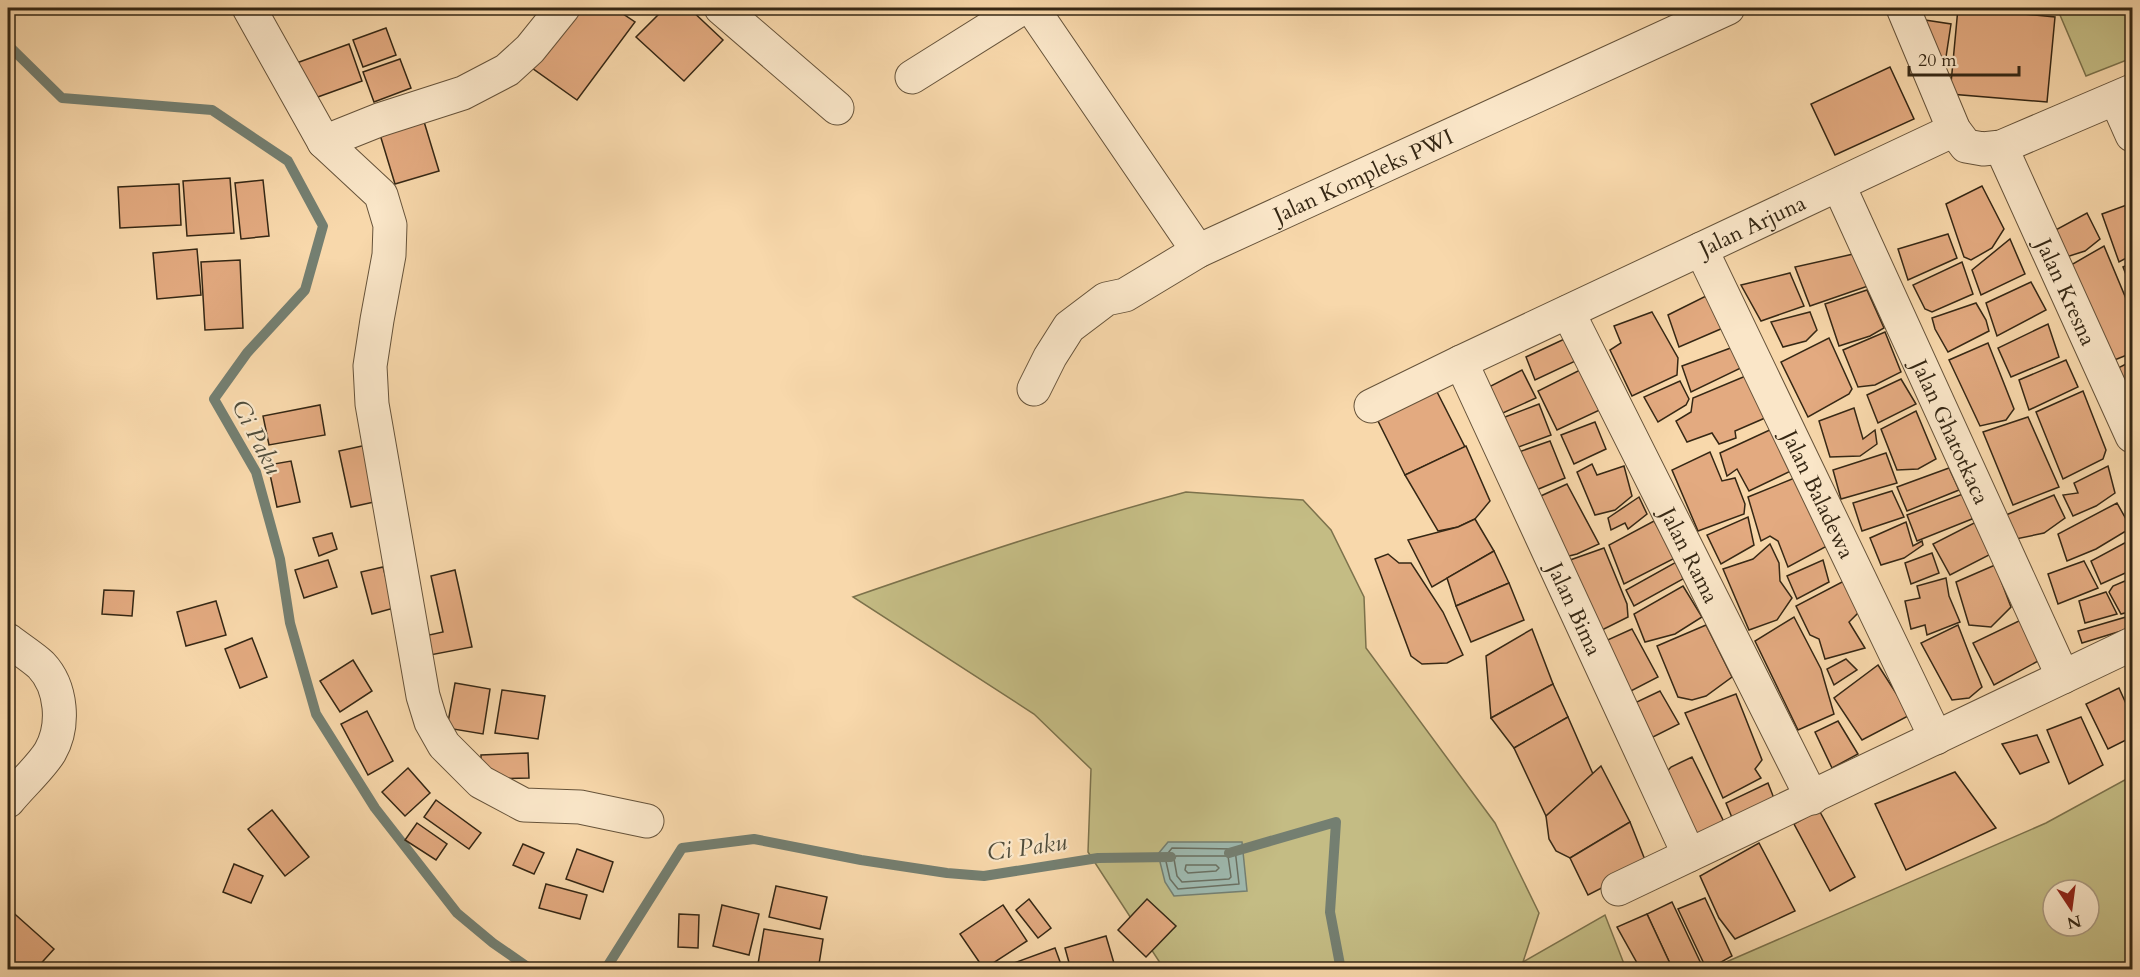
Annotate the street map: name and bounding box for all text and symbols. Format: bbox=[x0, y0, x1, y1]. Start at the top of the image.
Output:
scale bar bbox=[1909, 39, 2018, 77]
text: 20 m bbox=[1918, 48, 1957, 73]
street label: Jalan Kompleks PWI bbox=[1266, 122, 1458, 232]
street label: Jalan Arjuna bbox=[1692, 188, 1811, 265]
street label: Jalan Kresna bbox=[2027, 231, 2103, 351]
street label: Jalan Ghatotkaca bbox=[1903, 352, 1996, 510]
water label: Ci Paku bbox=[224, 394, 290, 481]
street label: Jalan Baladewa bbox=[1773, 423, 1862, 564]
street label: Jalan Rama bbox=[1651, 500, 1726, 609]
street label: Jalan Bima bbox=[1538, 555, 1609, 661]
water label: Ci Paku bbox=[985, 826, 1069, 869]
north arrow bbox=[2041, 878, 2101, 938]
text: N bbox=[2065, 909, 2083, 934]

